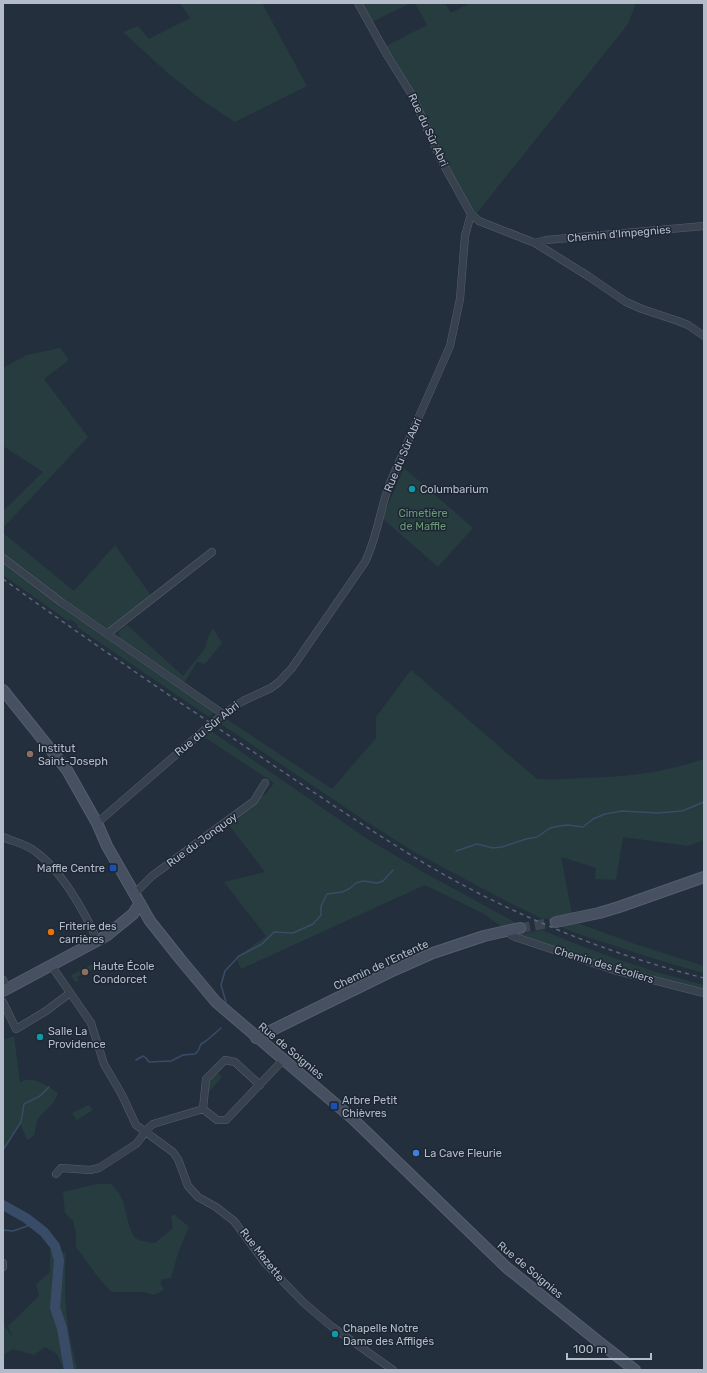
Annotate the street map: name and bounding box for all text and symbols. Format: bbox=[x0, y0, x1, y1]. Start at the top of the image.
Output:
street label: Rue du Sûr Abri bbox=[405, 91, 451, 169]
street label: Chemin d'Impegnies bbox=[567, 223, 672, 245]
street label: Rue du Sûr Abri bbox=[382, 416, 424, 494]
place label: Columbarium bbox=[420, 483, 489, 496]
marker: Columbarium bbox=[407, 484, 417, 494]
park label: Cimetière de Maffle bbox=[398, 507, 448, 533]
street label: Rue du Sûr Abri bbox=[172, 699, 242, 759]
place label: Institut Saint-Joseph bbox=[38, 742, 108, 768]
marker: Institut Saint-Joseph bbox=[25, 749, 35, 759]
street label: Rue du Jonquoy bbox=[164, 810, 240, 870]
place label: Maffle Centre bbox=[37, 862, 105, 875]
marker: Maffle Centre bbox=[108, 863, 118, 873]
place label: Friterie des carrières bbox=[59, 920, 117, 946]
marker: Friterie des carrières bbox=[46, 927, 56, 937]
street label: Chemin de l'Entente bbox=[331, 937, 431, 993]
street label: Chemin des Écoliers bbox=[553, 944, 656, 986]
place label: Haute École Condorcet bbox=[93, 960, 155, 986]
marker: Haute École Condorcet bbox=[80, 967, 90, 977]
street label: Rue de Soignies bbox=[256, 1020, 327, 1082]
place label: Salle La Providence bbox=[48, 1025, 106, 1051]
marker: Salle La Providence bbox=[35, 1032, 45, 1042]
place label: Arbre Petit Chièvres bbox=[342, 1094, 398, 1120]
marker: Arbre Petit Chièvres bbox=[329, 1101, 339, 1111]
place label: La Cave Fleurie bbox=[424, 1147, 502, 1160]
marker: La Cave Fleurie bbox=[411, 1148, 421, 1158]
street label: Rue Mazette bbox=[237, 1226, 287, 1284]
street label: Rue de Soignies bbox=[495, 1239, 566, 1301]
place label: Chapelle Notre Dame des Affligés bbox=[343, 1322, 435, 1348]
marker: Chapelle Notre Dame des Affligés bbox=[330, 1329, 340, 1339]
scale bar bbox=[567, 1335, 651, 1361]
text: 100 m bbox=[573, 1342, 607, 1356]

